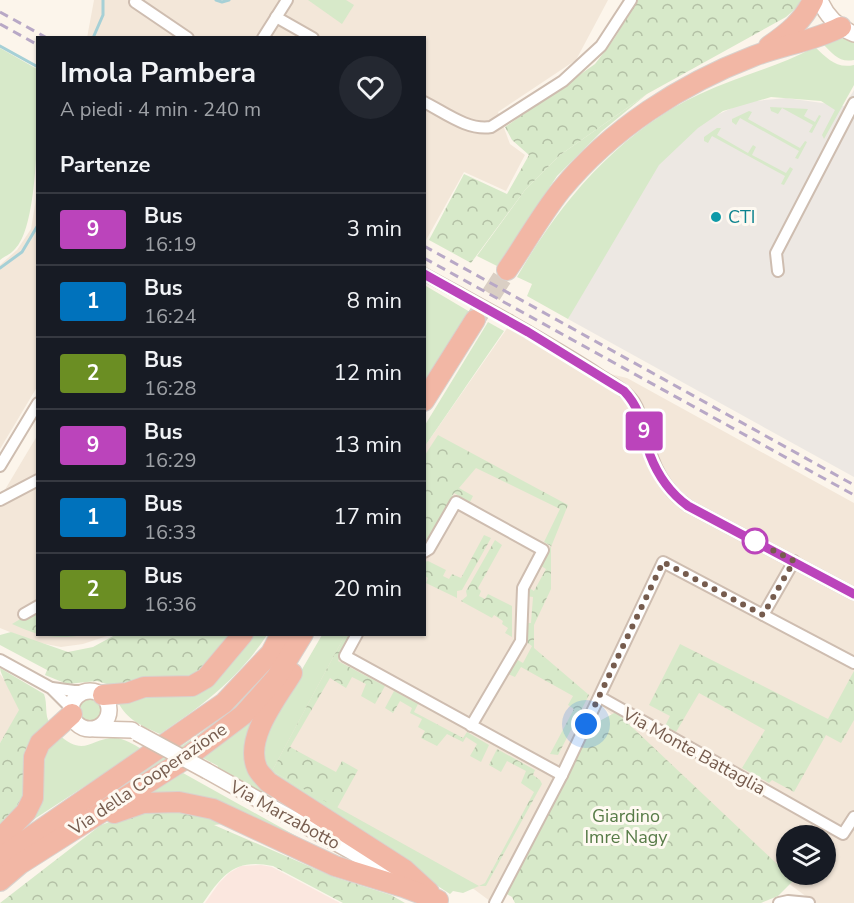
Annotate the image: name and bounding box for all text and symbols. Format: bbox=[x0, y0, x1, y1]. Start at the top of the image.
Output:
text: Imola Pambera bbox=[60, 54, 256, 92]
button: heart bbox=[339, 56, 402, 119]
text: A piedi · 4 min · 240 m bbox=[60, 96, 261, 123]
text: Partenze bbox=[60, 150, 150, 180]
text: Bus bbox=[144, 201, 183, 231]
place label: CTI bbox=[728, 205, 755, 229]
marker: CTI bbox=[709, 210, 723, 224]
text: 3 min bbox=[347, 214, 402, 244]
text: 9 bbox=[87, 215, 99, 243]
text: 16:19 bbox=[144, 231, 197, 258]
text: Bus bbox=[144, 273, 183, 303]
text: 8 min bbox=[347, 286, 402, 316]
text: 1 bbox=[87, 287, 99, 315]
text: 16:24 bbox=[144, 303, 197, 330]
text: Bus bbox=[144, 345, 183, 375]
text: 12 min bbox=[334, 358, 402, 388]
text: 2 bbox=[87, 359, 99, 387]
text: 16:28 bbox=[144, 375, 197, 402]
line badge: 9 bbox=[624, 412, 664, 450]
text: Bus bbox=[144, 417, 183, 447]
text: 9 bbox=[638, 417, 650, 445]
text: 13 min bbox=[334, 430, 402, 460]
text: 9 bbox=[87, 431, 99, 459]
text: 16:29 bbox=[144, 447, 197, 474]
text: Bus bbox=[144, 489, 183, 519]
text: 17 min bbox=[334, 502, 402, 532]
text: 1 bbox=[87, 503, 99, 531]
text: 16:33 bbox=[144, 519, 197, 546]
unlabelled marker bbox=[742, 528, 768, 554]
text: Bus bbox=[144, 561, 183, 591]
text: 20 min bbox=[334, 574, 402, 604]
text: 2 bbox=[87, 575, 99, 603]
text: 16:36 bbox=[144, 591, 197, 618]
street label: Via Monte Battaglia bbox=[617, 701, 770, 800]
your location bbox=[571, 709, 601, 739]
street label: Via della Cooperazione bbox=[64, 717, 232, 841]
street label: Via Marzabotto bbox=[225, 774, 344, 855]
park label: Giardino Imre Nagy bbox=[584, 804, 668, 849]
map controls bbox=[776, 825, 836, 885]
button: layers bbox=[776, 825, 836, 885]

